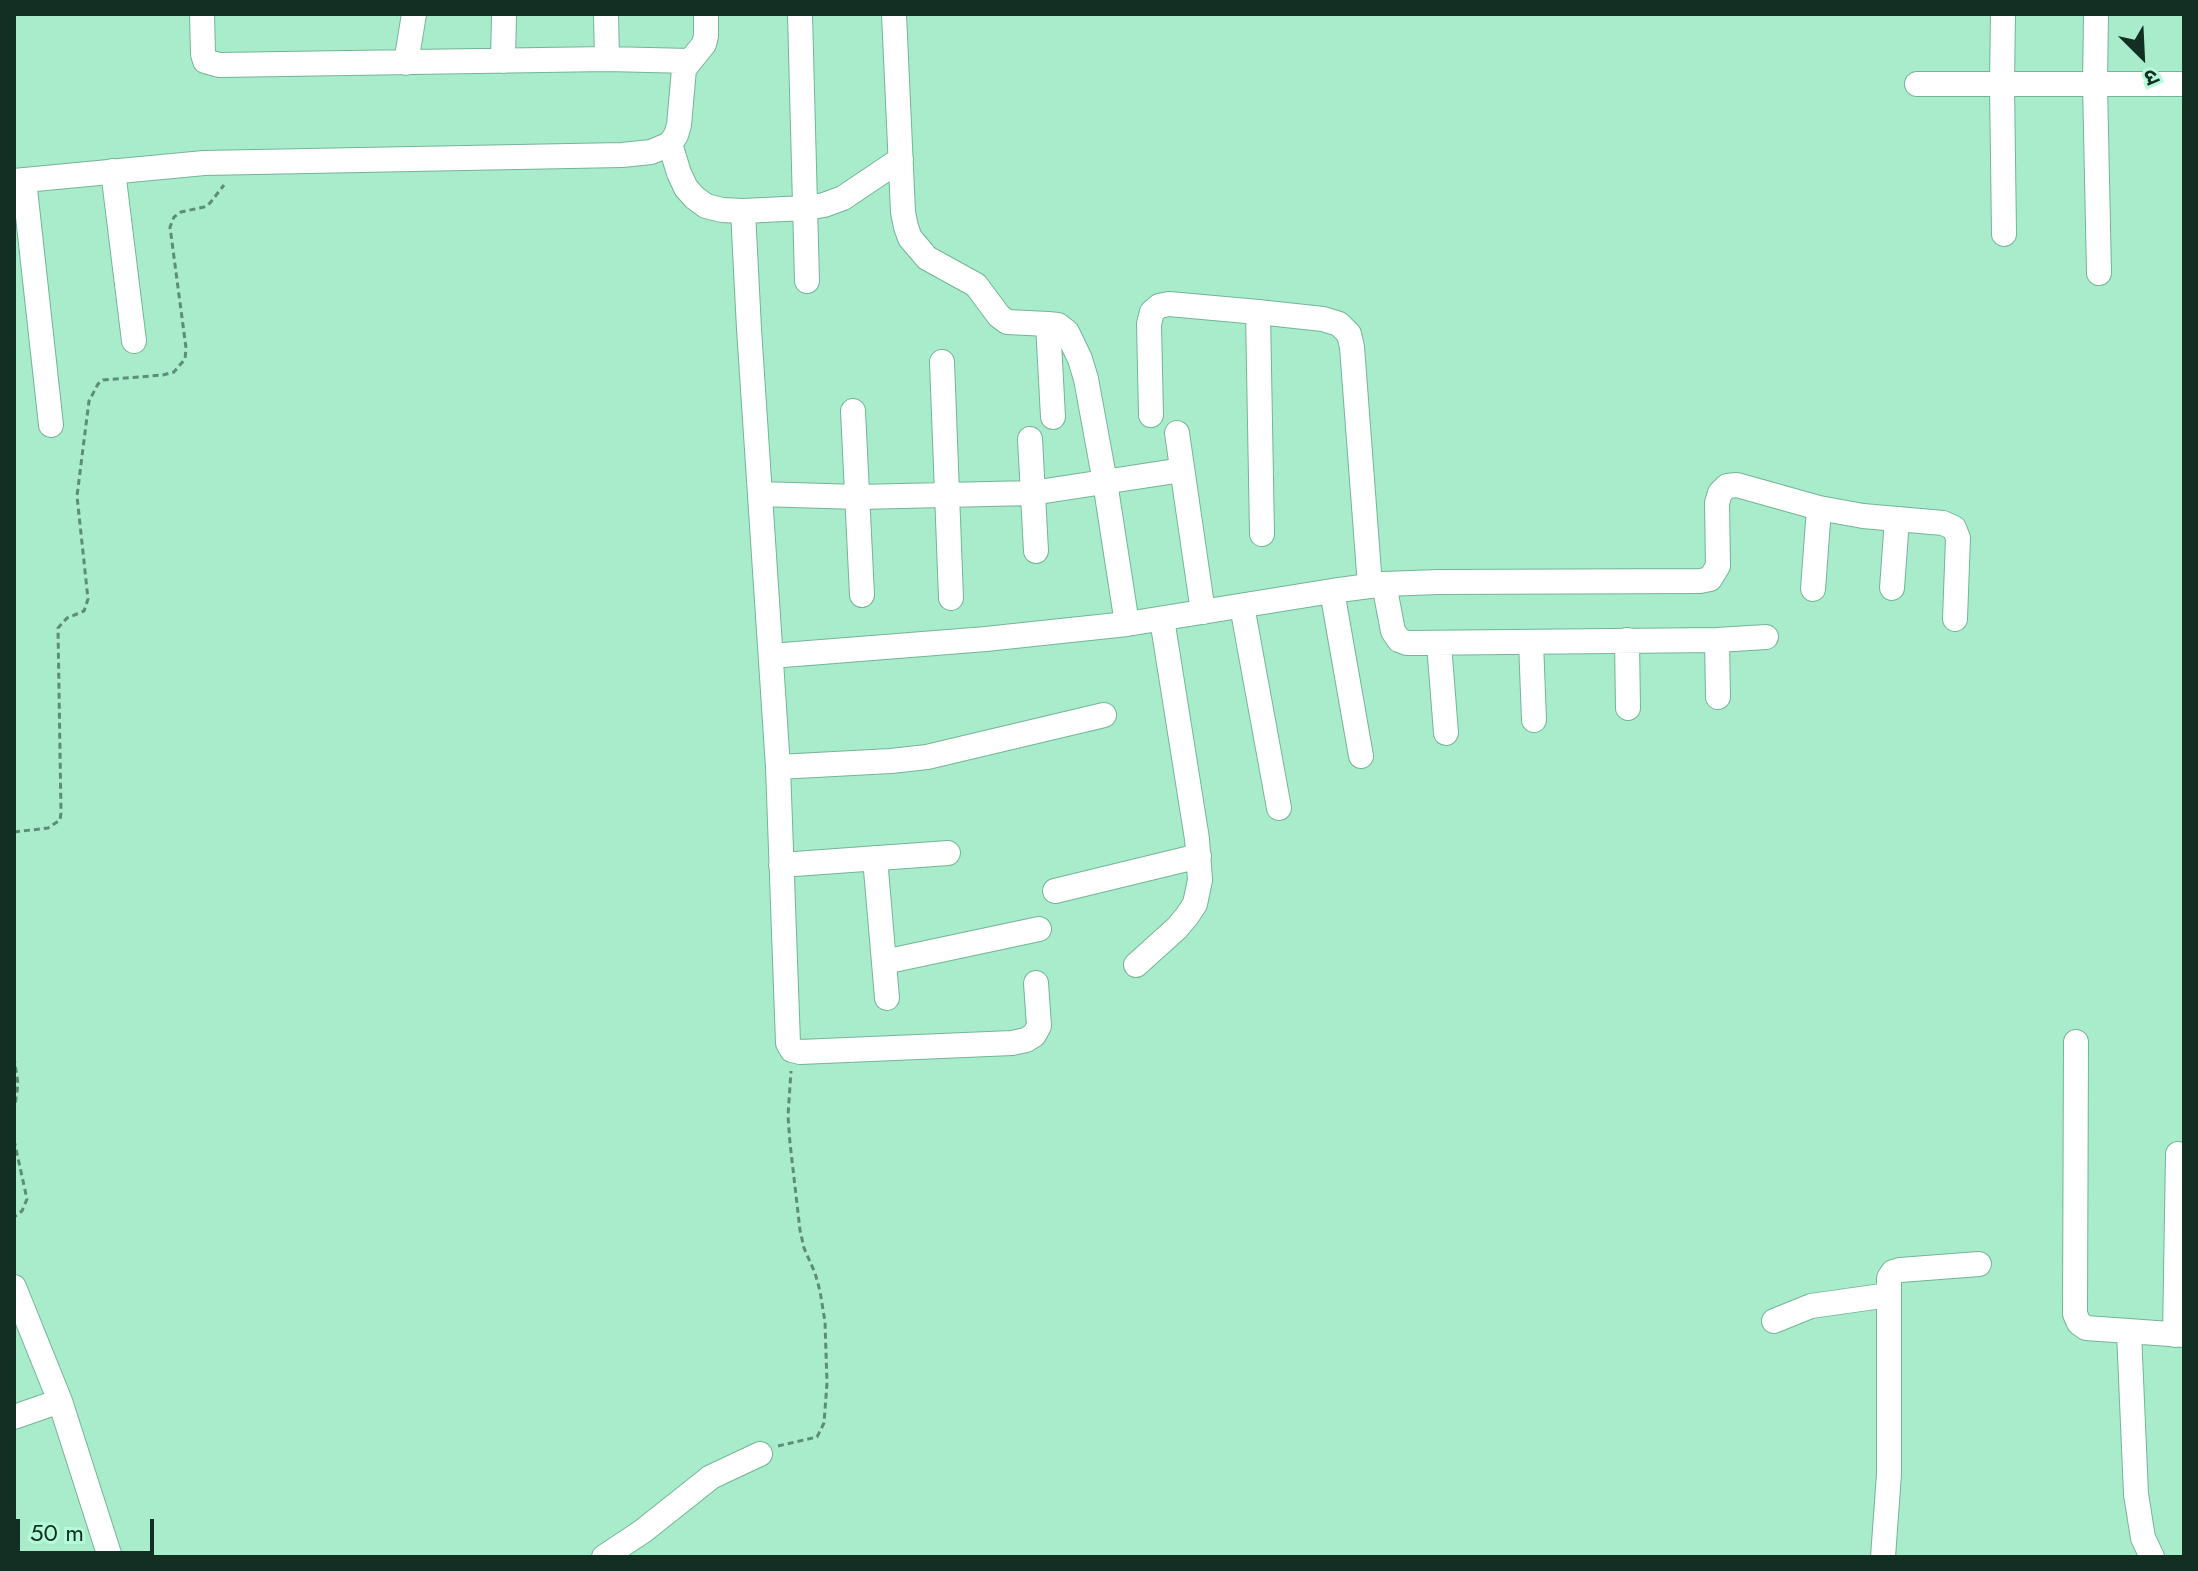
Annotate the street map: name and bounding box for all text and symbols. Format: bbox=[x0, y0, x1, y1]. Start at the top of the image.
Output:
north arrow bbox=[2102, 16, 2182, 96]
text: उ bbox=[2139, 61, 2164, 95]
scale bar bbox=[20, 1503, 158, 1553]
text: 50 m bbox=[30, 1515, 84, 1550]

